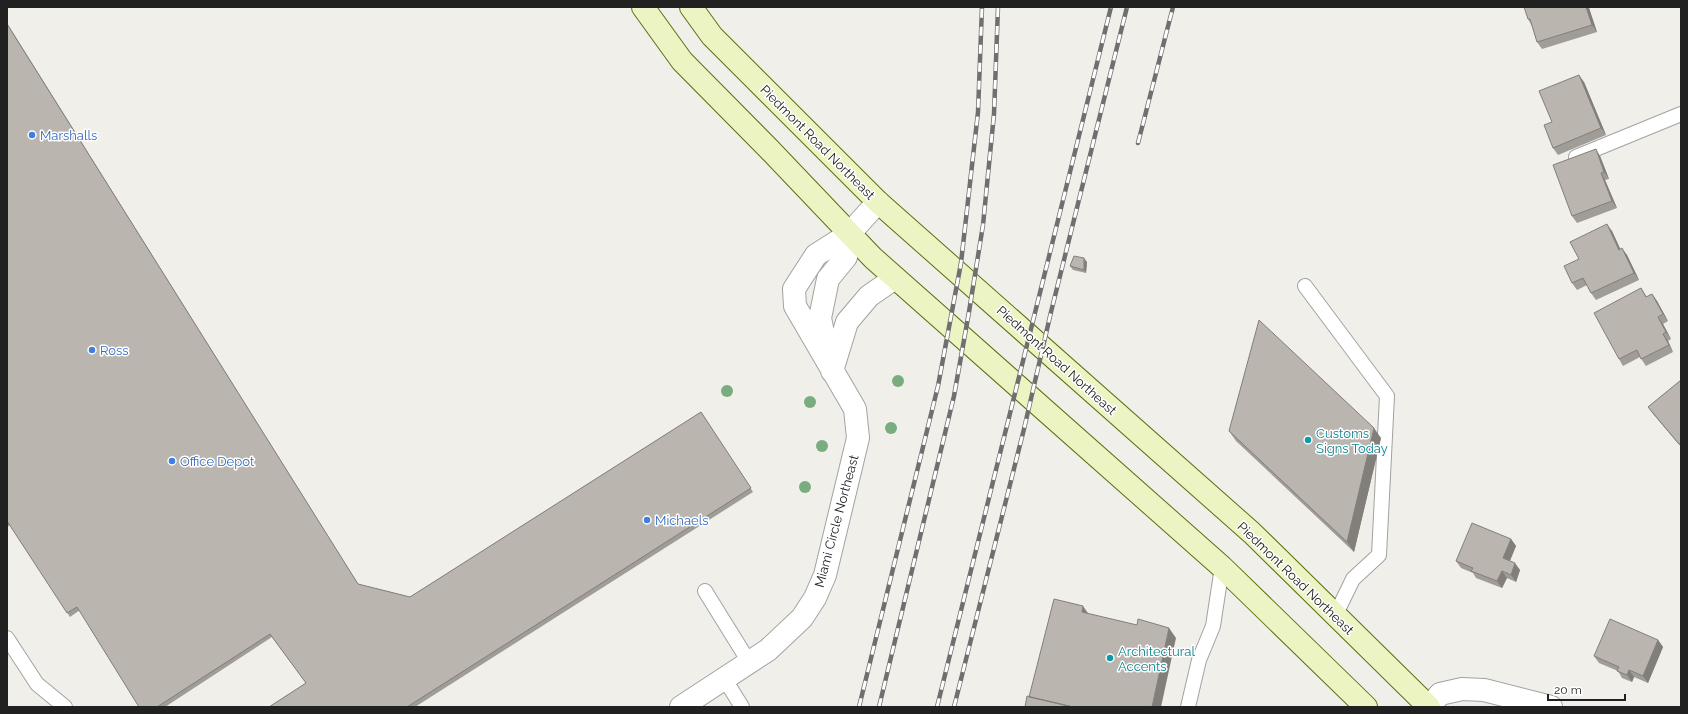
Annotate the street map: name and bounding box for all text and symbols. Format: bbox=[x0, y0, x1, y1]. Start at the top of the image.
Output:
street label: Piedmont Road Northeast bbox=[757, 82, 878, 203]
place label: Marshalls bbox=[40, 128, 97, 143]
marker: Marshalls bbox=[27, 130, 37, 140]
street label: Piedmont Road Northeast bbox=[994, 303, 1120, 418]
place label: Ross bbox=[100, 343, 129, 358]
marker: Ross bbox=[87, 345, 97, 355]
place label: Customs Signs Today bbox=[1316, 426, 1388, 456]
marker: Customs Signs Today bbox=[1303, 435, 1313, 445]
street label: Miami Circle Northeast bbox=[812, 453, 862, 589]
place label: Office Depot bbox=[180, 454, 255, 469]
marker: Office Depot bbox=[167, 456, 177, 466]
place label: Michaels bbox=[655, 513, 708, 528]
marker: Michaels bbox=[642, 515, 652, 525]
street label: Piedmont Road Northeast bbox=[1235, 519, 1357, 638]
place label: Architectural Accents bbox=[1118, 644, 1195, 674]
marker: Architectural Accents bbox=[1105, 653, 1115, 663]
scale bar bbox=[1548, 676, 1625, 702]
text: 20 m bbox=[1554, 683, 1582, 697]

